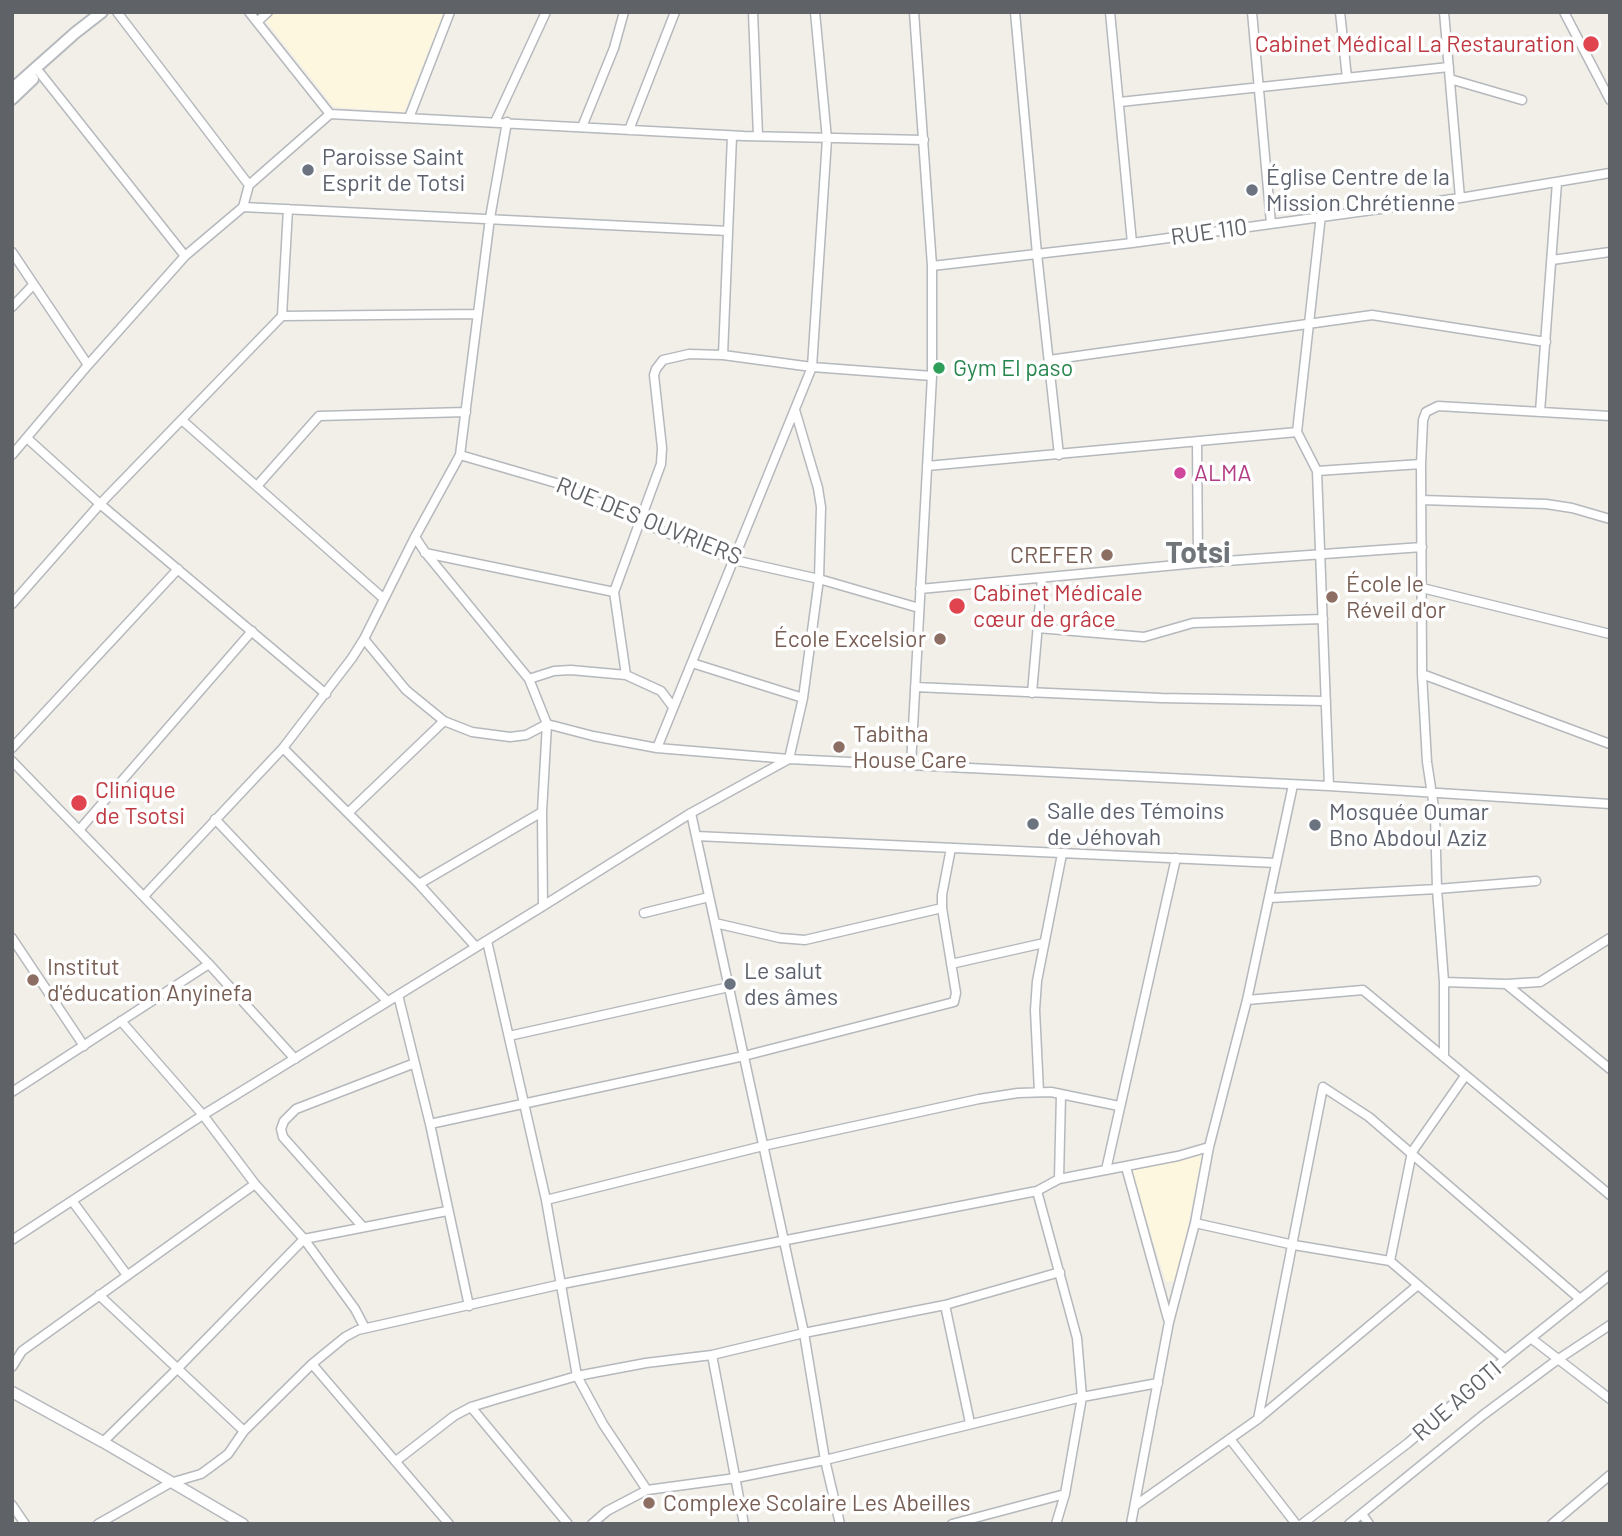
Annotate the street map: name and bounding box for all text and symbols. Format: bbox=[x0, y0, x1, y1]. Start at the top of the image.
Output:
place label: Cabinet Médical La Restauration bbox=[1255, 30, 1575, 58]
marker: Cabinet Médical La Restauration bbox=[1581, 34, 1601, 54]
place label: Paroisse Saint Esprit de Totsi bbox=[322, 143, 465, 197]
marker: Paroisse Saint Esprit de Totsi bbox=[300, 162, 316, 178]
place label: Église Centre de la Mission Chrétienne bbox=[1266, 163, 1456, 217]
marker: Église Centre de la Mission Chrétienne bbox=[1244, 182, 1260, 198]
street label: RUE 110 bbox=[1169, 213, 1249, 251]
place label: Gym El paso bbox=[953, 354, 1073, 382]
marker: Gym El paso bbox=[931, 360, 947, 376]
place label: ALMA bbox=[1194, 459, 1251, 487]
marker: ALMA bbox=[1172, 465, 1188, 481]
street label: RUE DES OUVRIERS bbox=[552, 471, 746, 571]
district label: Totsi bbox=[1165, 535, 1231, 571]
place label: CREFER bbox=[1010, 541, 1093, 569]
marker: CREFER bbox=[1099, 547, 1115, 563]
place label: École le Réveil d'or bbox=[1346, 570, 1446, 624]
place label: Cabinet Médicale cœur de grâce bbox=[973, 579, 1143, 633]
marker: École le Réveil d'or bbox=[1324, 589, 1340, 605]
marker: Cabinet Médicale cœur de grâce bbox=[947, 596, 967, 616]
place label: École Excelsior bbox=[774, 625, 926, 653]
marker: École Excelsior bbox=[932, 631, 948, 647]
place label: Tabitha House Care bbox=[853, 720, 967, 774]
marker: Tabitha House Care bbox=[831, 739, 847, 755]
place label: Clinique de Tsotsi bbox=[95, 776, 185, 830]
marker: Clinique de Tsotsi bbox=[69, 793, 89, 813]
place label: Salle des Témoins de Jéhovah bbox=[1047, 797, 1224, 851]
place label: Mosquée Oumar Bno Abdoul Aziz bbox=[1329, 798, 1489, 852]
marker: Salle des Témoins de Jéhovah bbox=[1025, 816, 1041, 832]
marker: Mosquée Oumar Bno Abdoul Aziz bbox=[1307, 817, 1323, 833]
place label: Institut d'éducation Anyinefa bbox=[47, 953, 252, 1007]
place label: Le salut des âmes bbox=[744, 957, 838, 1011]
marker: Institut d'éducation Anyinefa bbox=[25, 972, 41, 988]
marker: Le salut des âmes bbox=[722, 976, 738, 992]
street label: RUE AGOTI bbox=[1407, 1355, 1507, 1447]
place label: Complexe Scolaire Les Abeilles bbox=[663, 1489, 971, 1517]
marker: Complexe Scolaire Les Abeilles bbox=[641, 1495, 657, 1511]

